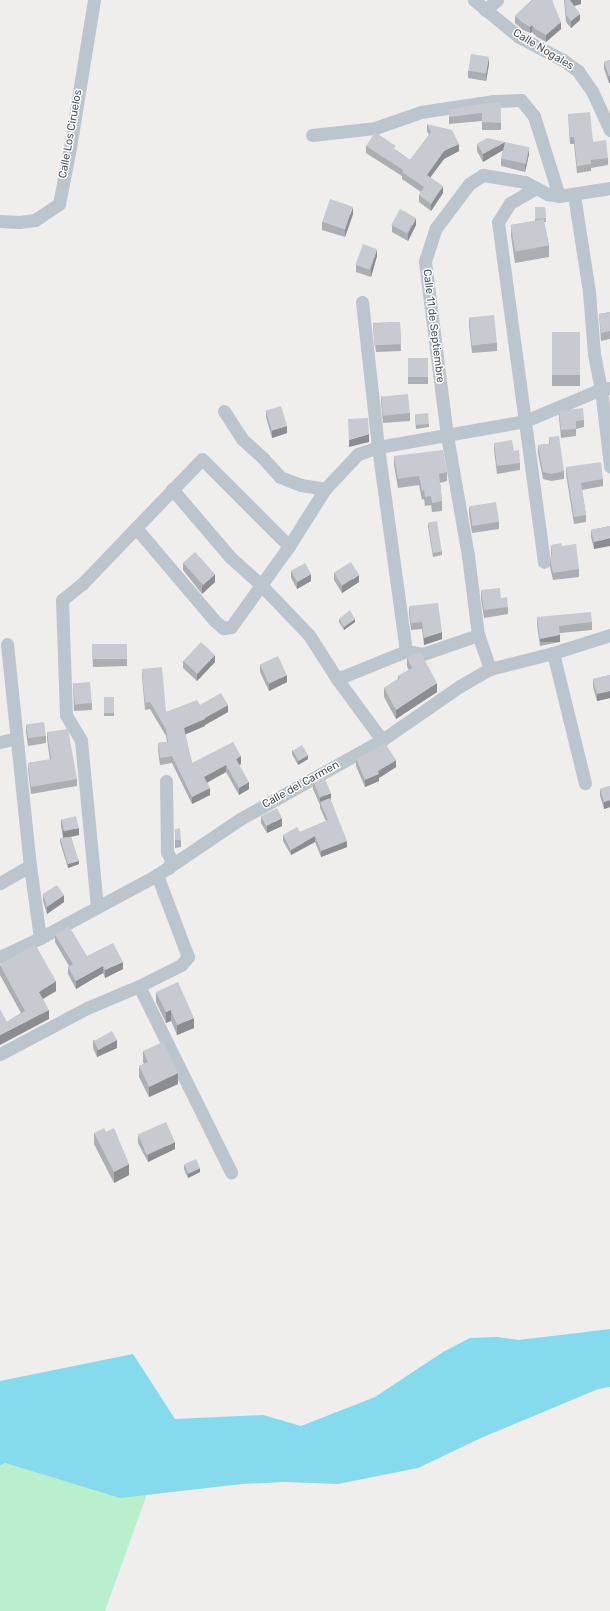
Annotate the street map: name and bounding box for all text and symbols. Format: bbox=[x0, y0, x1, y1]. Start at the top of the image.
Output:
street label: Calle Nogales bbox=[510, 27, 576, 73]
street label: Calle Los Ciruelos bbox=[57, 89, 85, 179]
street label: Calle 11 de Septiembre bbox=[419, 268, 447, 384]
street label: Calle del Carmen bbox=[260, 758, 342, 812]

